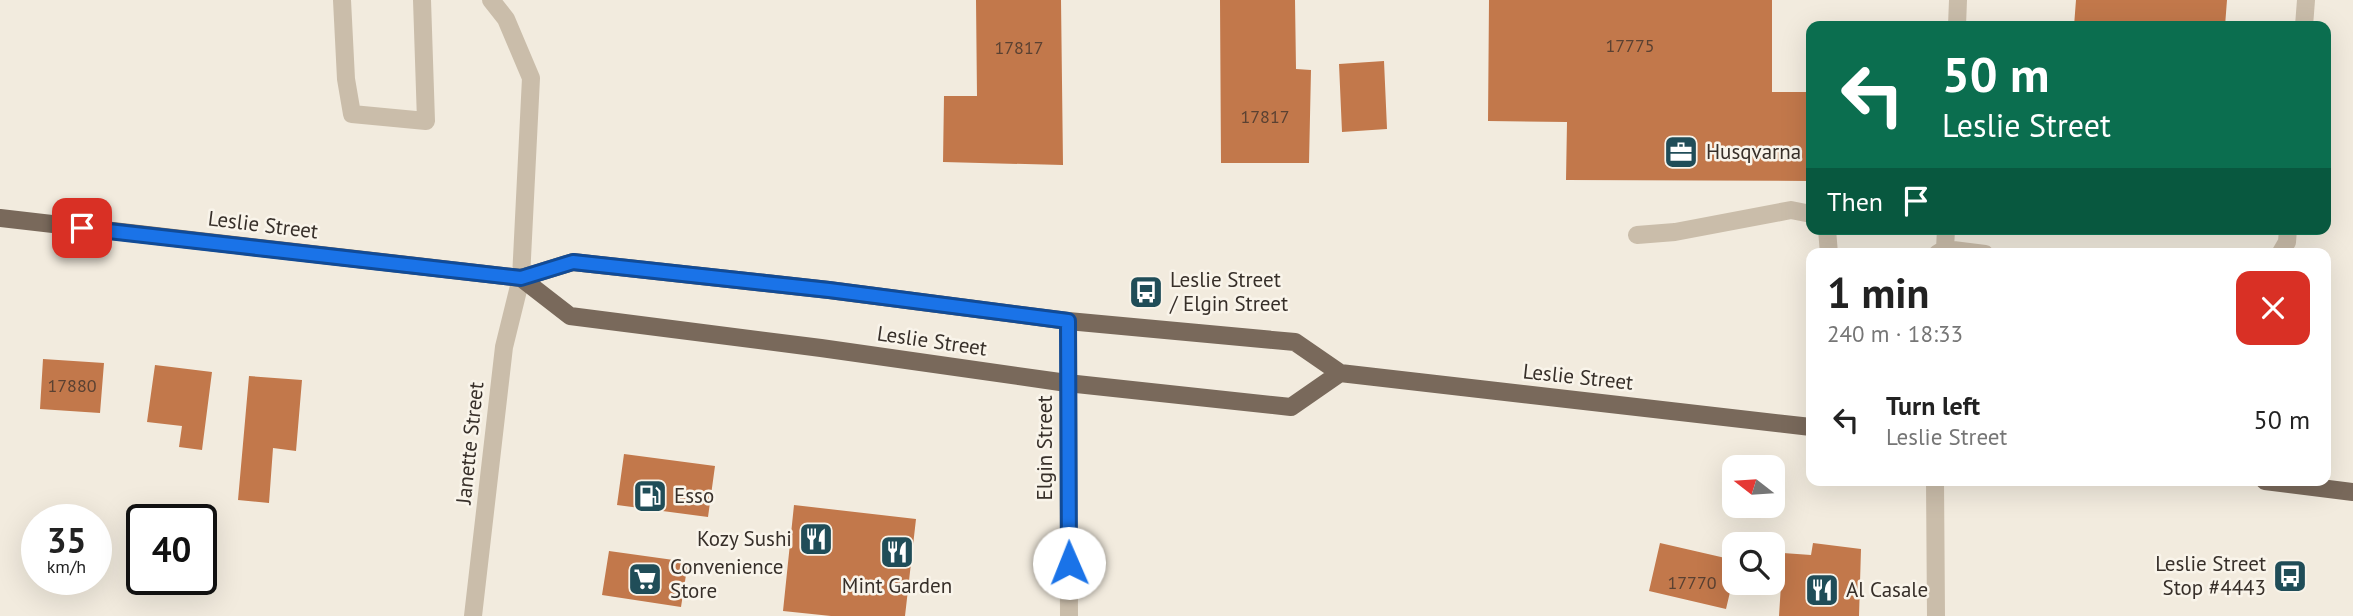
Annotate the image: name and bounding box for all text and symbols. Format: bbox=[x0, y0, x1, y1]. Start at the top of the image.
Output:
house number: 17775 bbox=[1605, 34, 1655, 57]
house number: 17817 bbox=[994, 36, 1044, 59]
text: 50 m bbox=[1942, 42, 2049, 106]
icon: left bbox=[1827, 49, 1918, 140]
text: Leslie Street bbox=[1942, 104, 2111, 146]
house number: 17817 bbox=[1240, 105, 1290, 128]
office icon: Husqvarna bbox=[1662, 133, 1700, 171]
place label: Husqvarna bbox=[1706, 138, 1801, 165]
icon: arrive bbox=[1897, 182, 1935, 220]
text: Then bbox=[1827, 185, 1883, 218]
pin bbox=[52, 198, 112, 258]
street label: Leslie Street bbox=[206, 204, 320, 245]
icon: arrive bbox=[63, 209, 101, 247]
text: 1 min bbox=[1827, 265, 1929, 320]
place label: Leslie Street / Elgin Street bbox=[1169, 266, 1288, 317]
button: close bbox=[2236, 271, 2310, 345]
bus stop icon: Leslie Street / Elgin Street bbox=[1127, 273, 1165, 311]
street label: Leslie Street bbox=[875, 319, 989, 362]
text: 240 m · 18:33 bbox=[1827, 319, 1963, 348]
street label: Leslie Street bbox=[1522, 357, 1635, 396]
house number: 17880 bbox=[47, 374, 97, 397]
street label: Janette Street bbox=[450, 381, 489, 506]
text: Turn left bbox=[1886, 389, 1980, 422]
street label: Elgin Street bbox=[1031, 395, 1058, 501]
icon: left bbox=[1827, 401, 1865, 439]
text: 50 m bbox=[2254, 403, 2310, 436]
text: Leslie Street bbox=[1886, 422, 2007, 451]
north arrow bbox=[1722, 455, 1785, 518]
map controls bbox=[1722, 455, 1785, 595]
fuel station icon: Esso bbox=[631, 477, 669, 515]
place label: Esso bbox=[674, 482, 714, 509]
speed limit sign: 40 bbox=[126, 504, 217, 595]
text: 35 bbox=[47, 517, 86, 563]
restaurant icon: Kozy Sushi bbox=[797, 520, 835, 558]
place label: Kozy Sushi bbox=[697, 525, 792, 552]
position arrow bbox=[1032, 526, 1106, 600]
button: search bbox=[1722, 532, 1785, 595]
restaurant icon: Mint Garden bbox=[878, 533, 916, 571]
place label: Leslie Street Stop #4443 bbox=[2155, 550, 2266, 601]
place label: Convenience Store bbox=[670, 553, 783, 604]
text: km/h bbox=[47, 555, 86, 578]
bus stop icon: Leslie Street Stop #4443 bbox=[2271, 557, 2309, 595]
supermarket icon: Convenience Store bbox=[626, 560, 664, 598]
house number: 17770 bbox=[1667, 571, 1717, 594]
restaurant icon: Al Casale bbox=[1803, 571, 1841, 609]
place label: Mint Garden bbox=[842, 572, 952, 599]
place label: Al Casale bbox=[1846, 576, 1928, 603]

